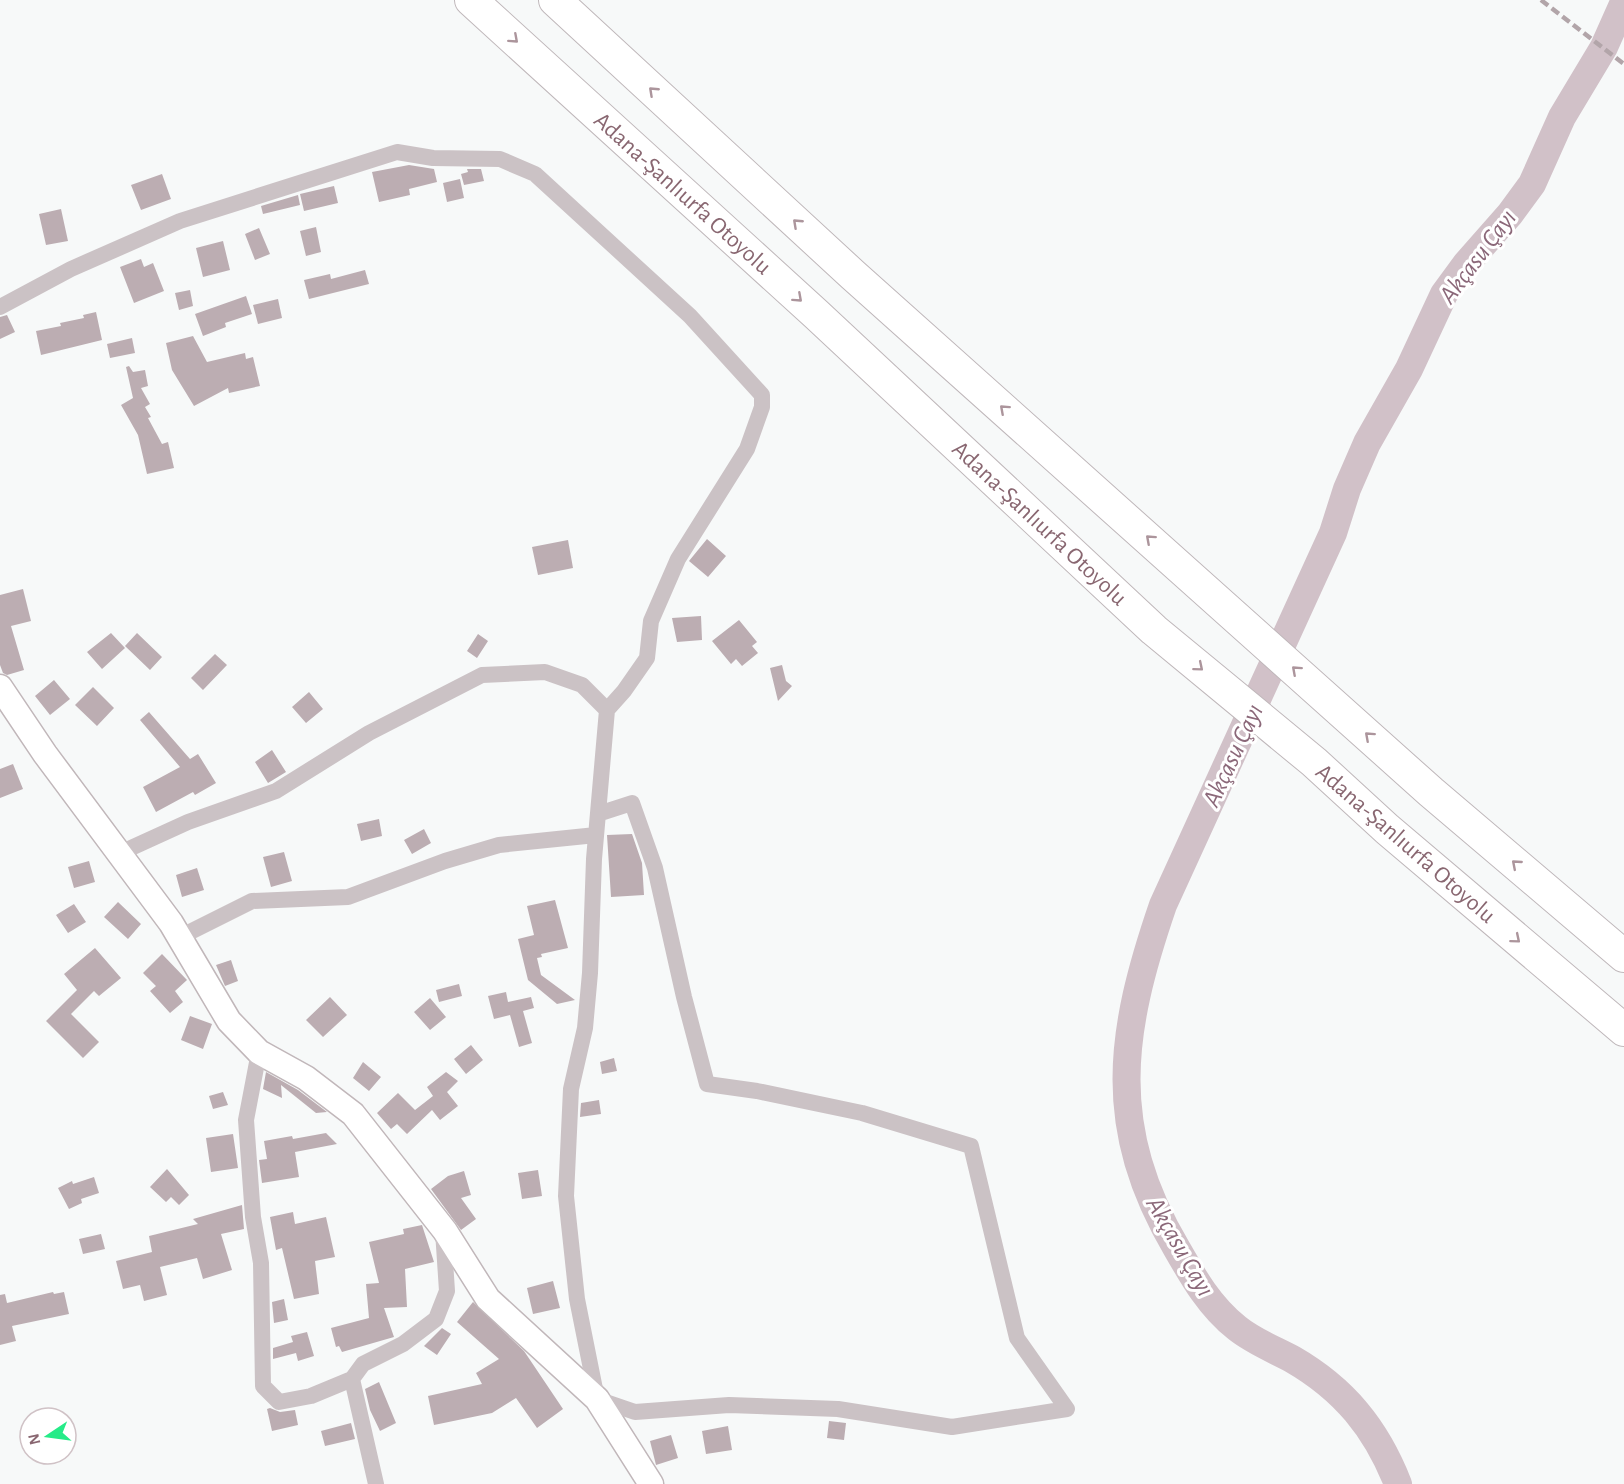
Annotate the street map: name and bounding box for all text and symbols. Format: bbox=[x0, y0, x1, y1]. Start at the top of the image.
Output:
one-way arrow bbox=[507, 32, 518, 43]
one-way arrow bbox=[649, 87, 660, 98]
street label: Adana-Şanlıurfa Otoyolu bbox=[589, 108, 775, 279]
water label: Akçasu Çayı bbox=[1434, 205, 1521, 309]
one-way arrow bbox=[793, 219, 803, 230]
one-way arrow bbox=[791, 291, 802, 302]
one-way arrow bbox=[1001, 405, 1011, 416]
street label: Adana-Şanlıurfa Otoyolu bbox=[947, 437, 1131, 611]
one-way arrow bbox=[1146, 535, 1157, 546]
one-way arrow bbox=[1192, 660, 1203, 671]
one-way arrow bbox=[1292, 666, 1302, 677]
water label: Akçasu Çayı bbox=[1197, 700, 1268, 812]
one-way arrow bbox=[1365, 732, 1376, 743]
street label: Adana-Şanlıurfa Otoyolu bbox=[1311, 760, 1500, 928]
one-way arrow bbox=[1512, 860, 1523, 871]
one-way arrow bbox=[1509, 932, 1520, 943]
water label: Akçasu Çayı bbox=[1141, 1192, 1219, 1301]
north arrow bbox=[18, 1406, 78, 1466]
text: N bbox=[25, 1432, 43, 1446]

